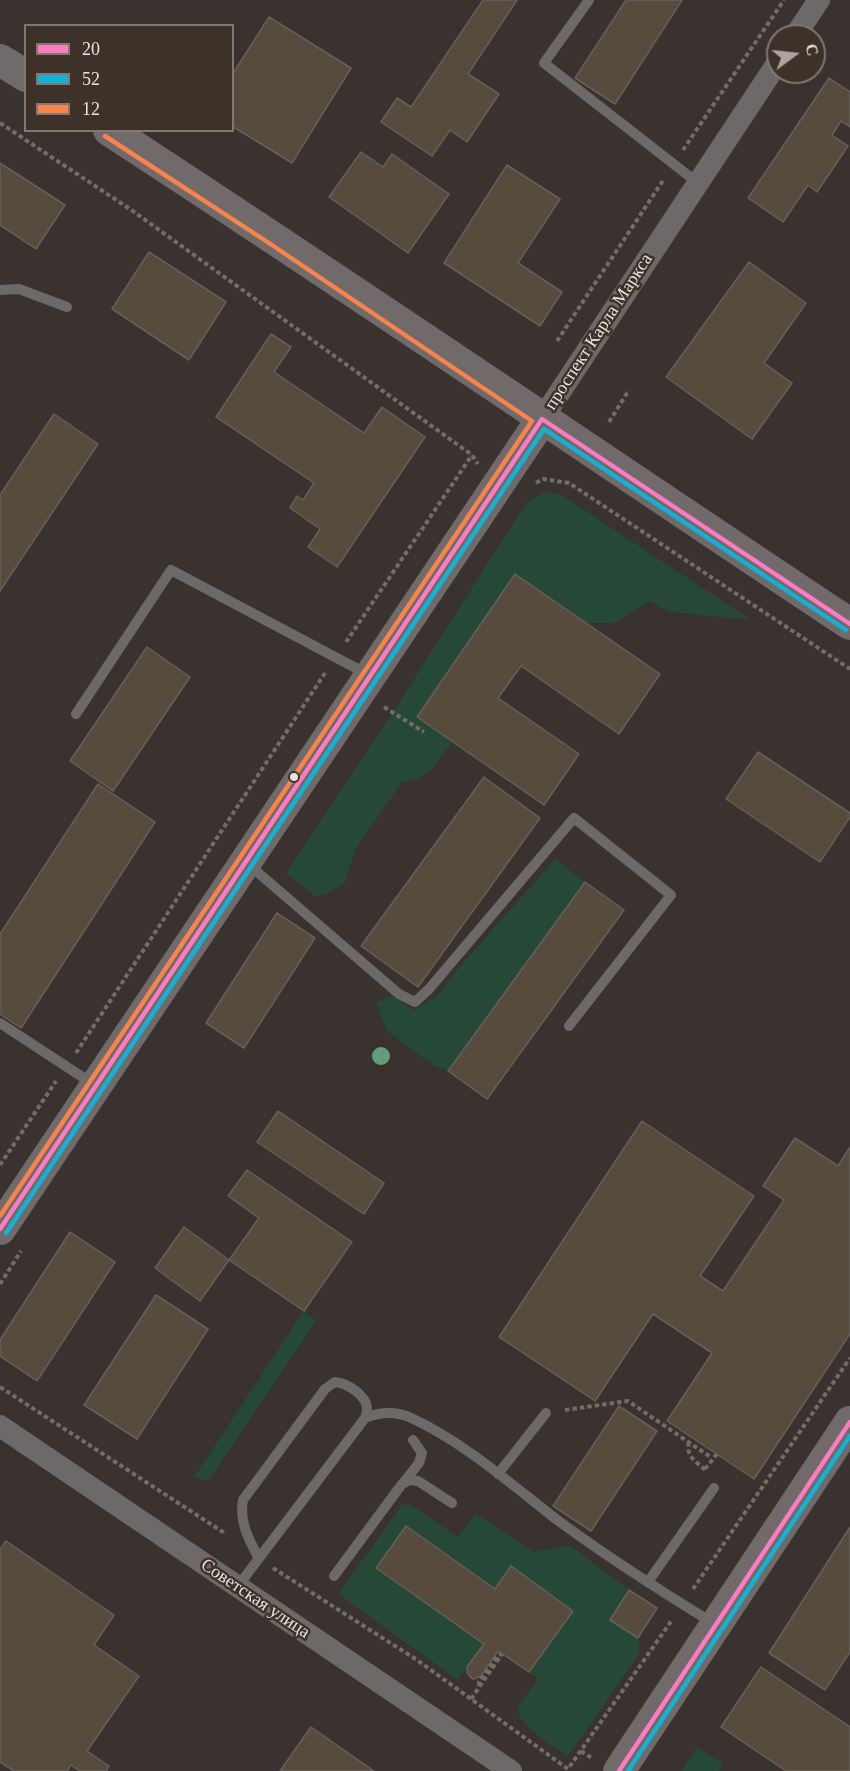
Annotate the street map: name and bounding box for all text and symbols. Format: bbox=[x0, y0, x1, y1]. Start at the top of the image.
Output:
legend bbox=[24, 24, 234, 132]
north arrow bbox=[766, 24, 826, 84]
text: 20 bbox=[82, 39, 100, 59]
text: С bbox=[802, 42, 822, 58]
text: 52 bbox=[82, 69, 100, 89]
text: 12 bbox=[82, 99, 100, 119]
street label: проспект Карла Маркса bbox=[540, 250, 658, 414]
unlabelled marker bbox=[288, 771, 300, 783]
street label: Советская улица bbox=[196, 1554, 314, 1644]

